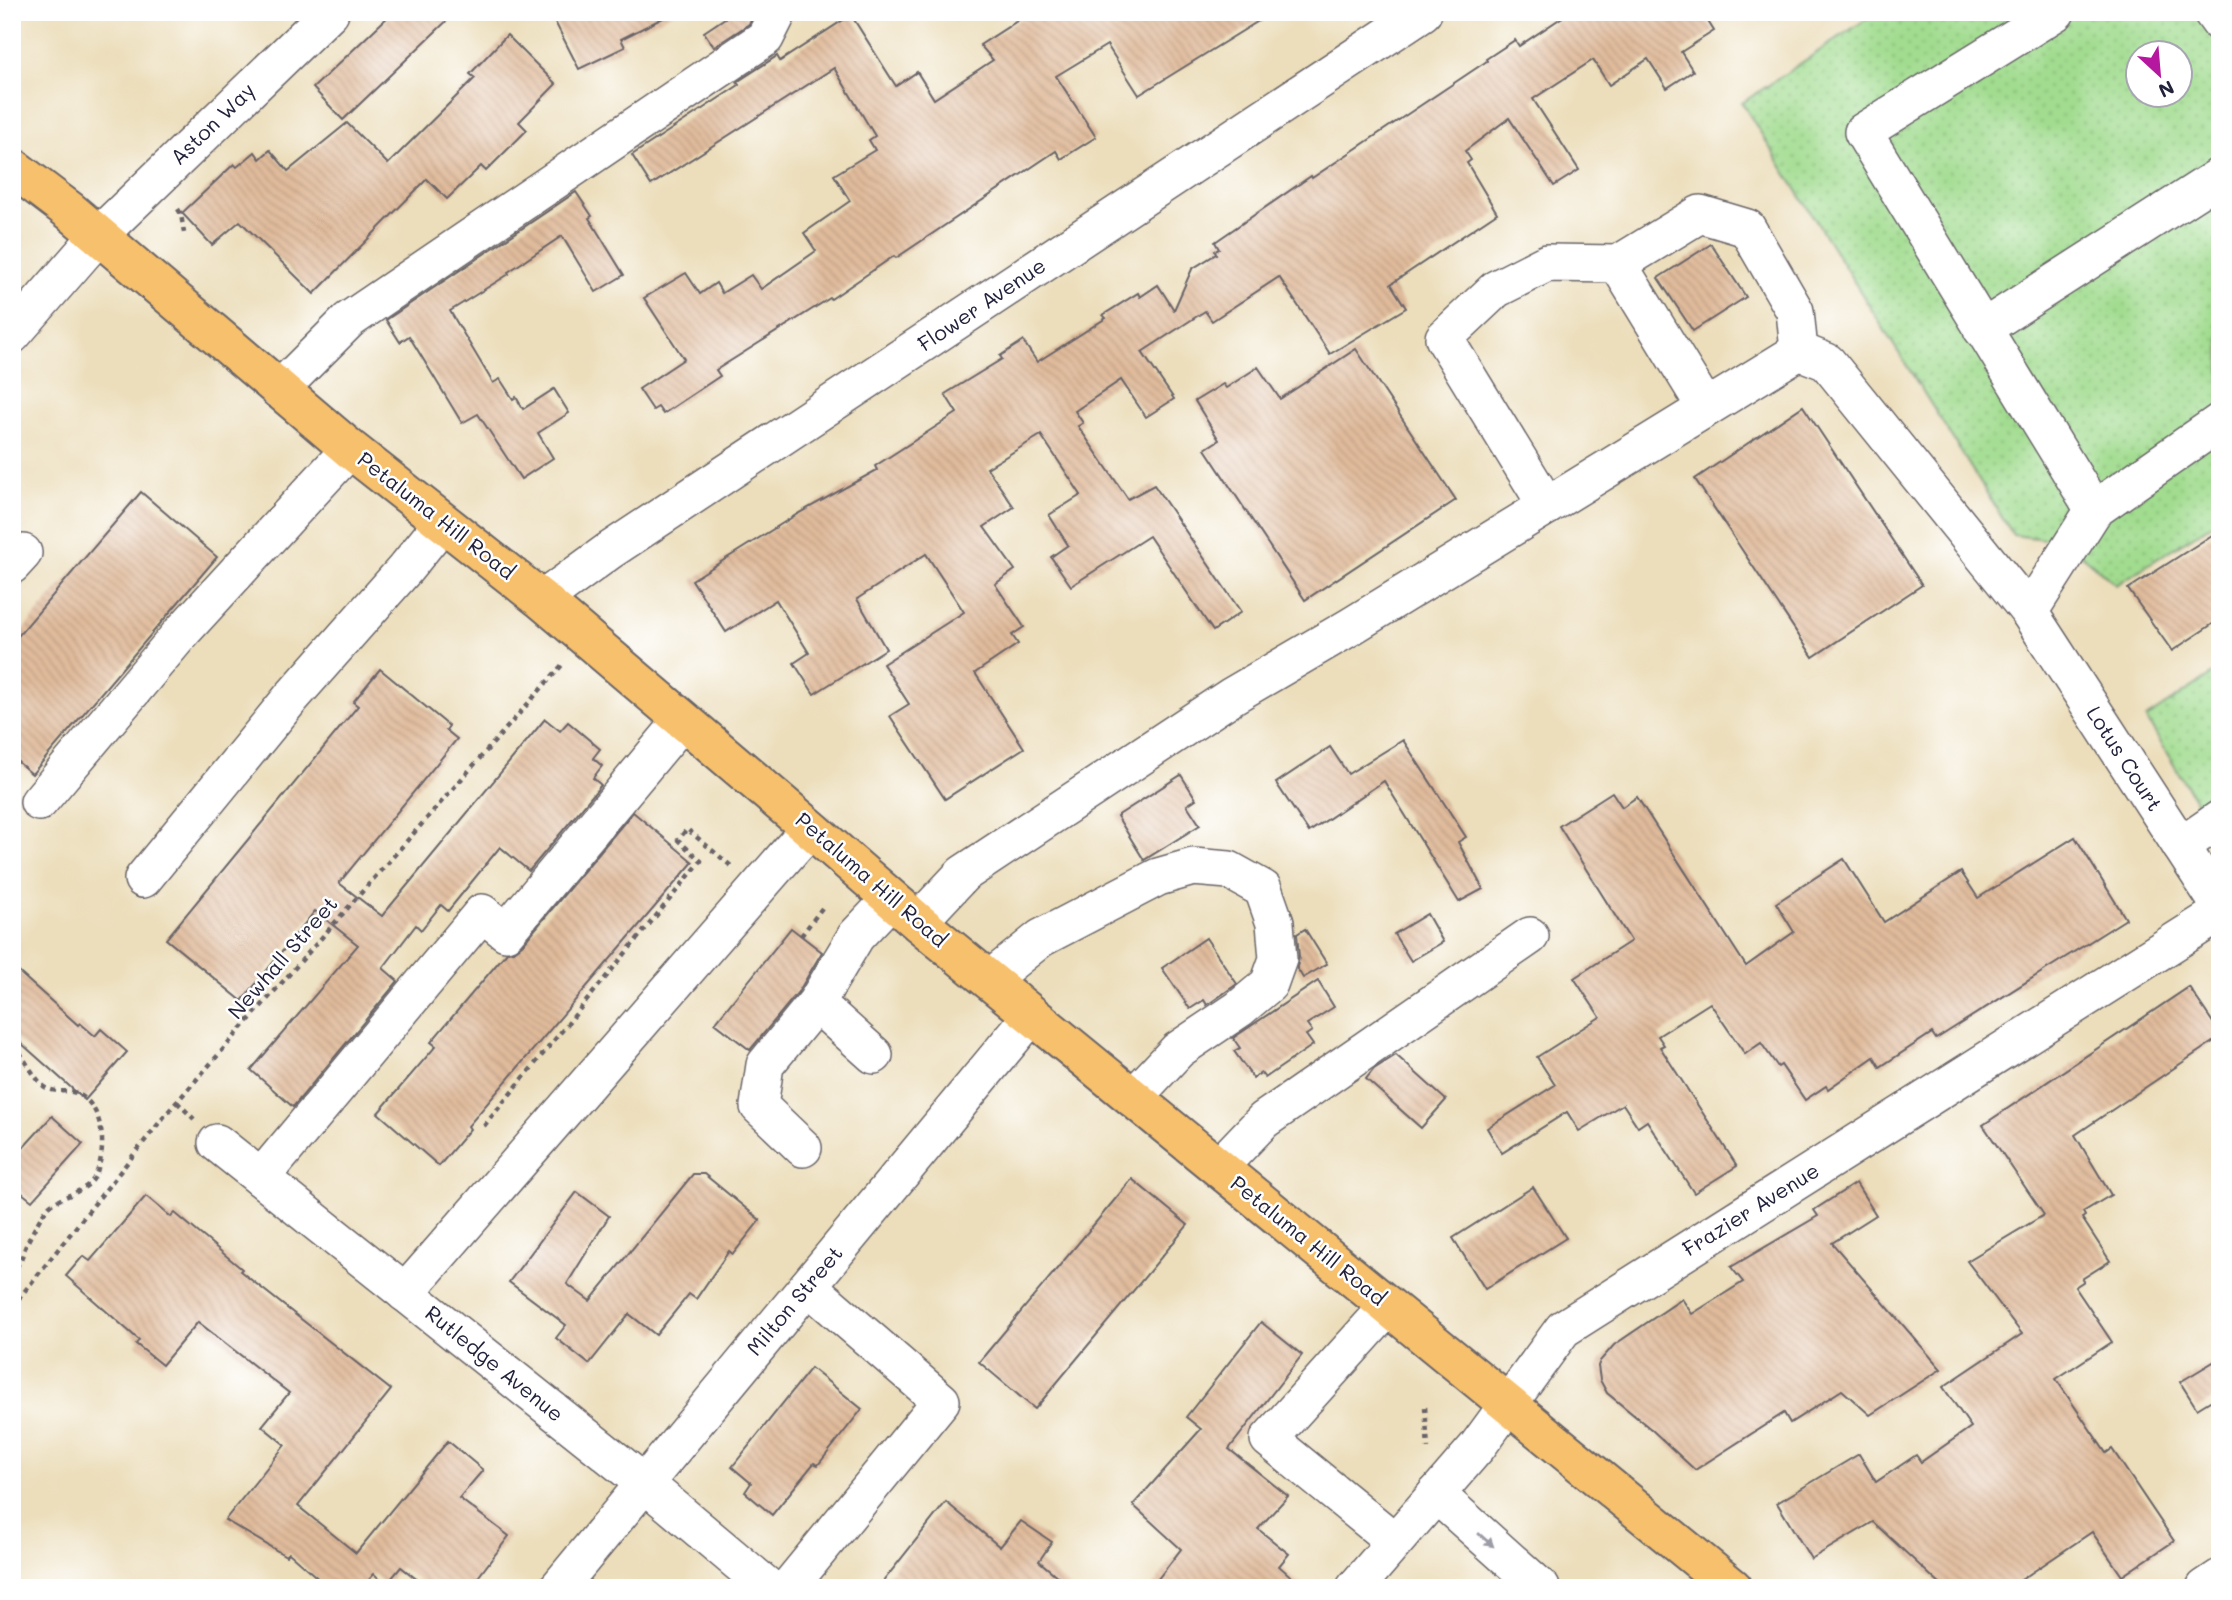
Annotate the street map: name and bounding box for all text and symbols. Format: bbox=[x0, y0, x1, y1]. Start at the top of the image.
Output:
north arrow bbox=[2124, 38, 2194, 108]
text: N bbox=[2155, 75, 2179, 104]
street label: Aston Way bbox=[164, 76, 260, 170]
street label: Flower Avenue bbox=[912, 251, 1050, 357]
street label: Petaluma Hill Road bbox=[353, 445, 521, 585]
street label: Lotus Court bbox=[2081, 701, 2169, 816]
street label: Petaluma Hill Road bbox=[791, 806, 953, 952]
street label: Newhall Street bbox=[221, 890, 343, 1024]
street label: Frazier Avenue bbox=[1677, 1156, 1824, 1262]
street label: Petaluma Hill Road bbox=[1226, 1169, 1392, 1311]
street label: Milton Street bbox=[740, 1240, 848, 1361]
street label: Rutledge Avenue bbox=[420, 1299, 570, 1427]
one-way arrow bbox=[1478, 1532, 1495, 1547]

